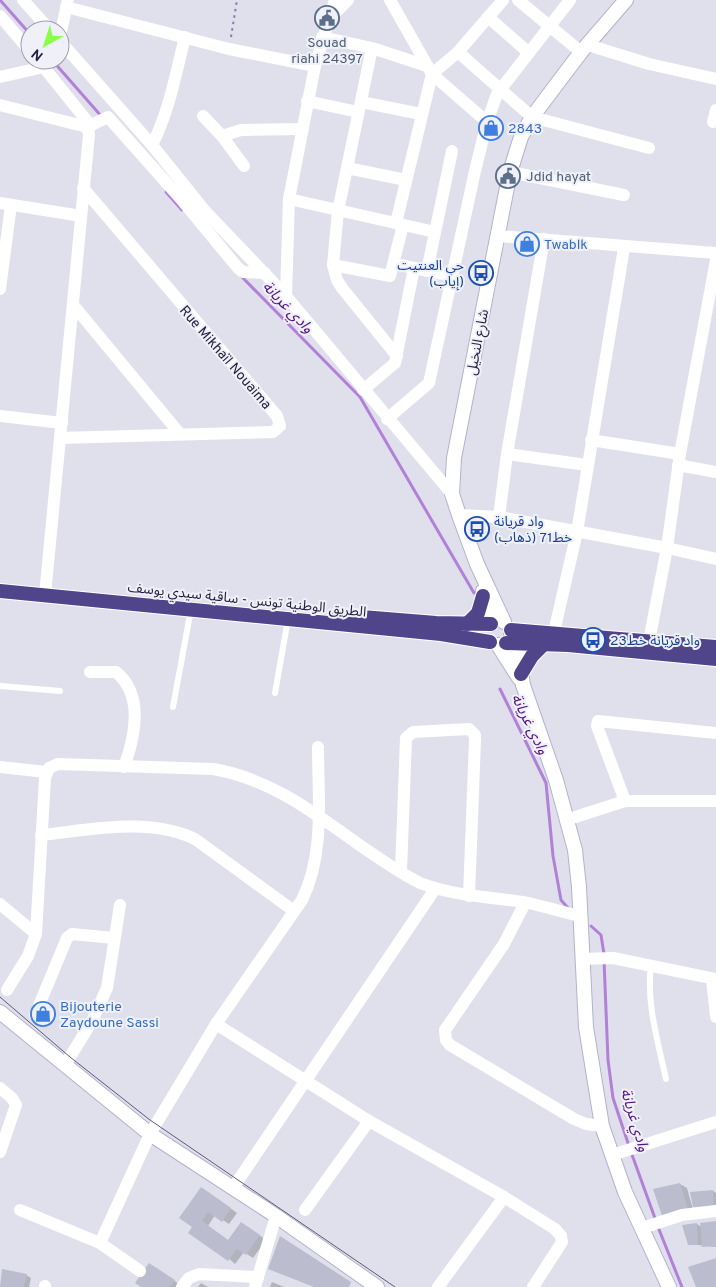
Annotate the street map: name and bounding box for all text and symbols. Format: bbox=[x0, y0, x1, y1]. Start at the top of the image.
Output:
public building icon: Souad riahi 24397 bbox=[314, 5, 340, 31]
north arrow bbox=[20, 20, 70, 70]
place label: Souad riahi 24397 bbox=[291, 35, 363, 68]
text: N bbox=[29, 44, 47, 64]
shop icon: 2843 bbox=[478, 115, 504, 141]
place label: 2843 bbox=[508, 121, 542, 138]
public building icon: Jdid hayat bbox=[495, 163, 521, 189]
place label: Jdid hayat bbox=[526, 169, 591, 186]
shop icon: Twablk bbox=[514, 231, 540, 257]
place label: Twablk bbox=[544, 237, 588, 254]
place label: حي العنتيت (إياب) bbox=[397, 258, 464, 291]
bus stop icon: حي العنتيت (إياب) bbox=[468, 260, 494, 286]
water label: وادي غريانة bbox=[257, 278, 317, 339]
street label: Rue Mikhaïl Nouaima bbox=[175, 303, 275, 413]
street label: شارع النخيل bbox=[464, 308, 494, 377]
place label: واد قريانة خط71 (ذهاب) bbox=[494, 514, 572, 547]
bus stop icon: واد قريانة خط71 (ذهاب) bbox=[464, 516, 490, 542]
street label: الطريق الوطنية تونس - ساقية سيدي يوسف bbox=[127, 580, 367, 623]
bus stop icon: واد قريانة خط23 bbox=[580, 627, 606, 653]
place label: واد قريانة خط23 bbox=[610, 633, 700, 650]
water label: وادي غريانة bbox=[505, 691, 552, 759]
place label: Bijouterie Zaydoune Sassi bbox=[60, 999, 159, 1032]
shop icon: Bijouterie Zaydoune Sassi bbox=[30, 1001, 56, 1027]
water label: وادي غريانة bbox=[614, 1086, 652, 1155]

